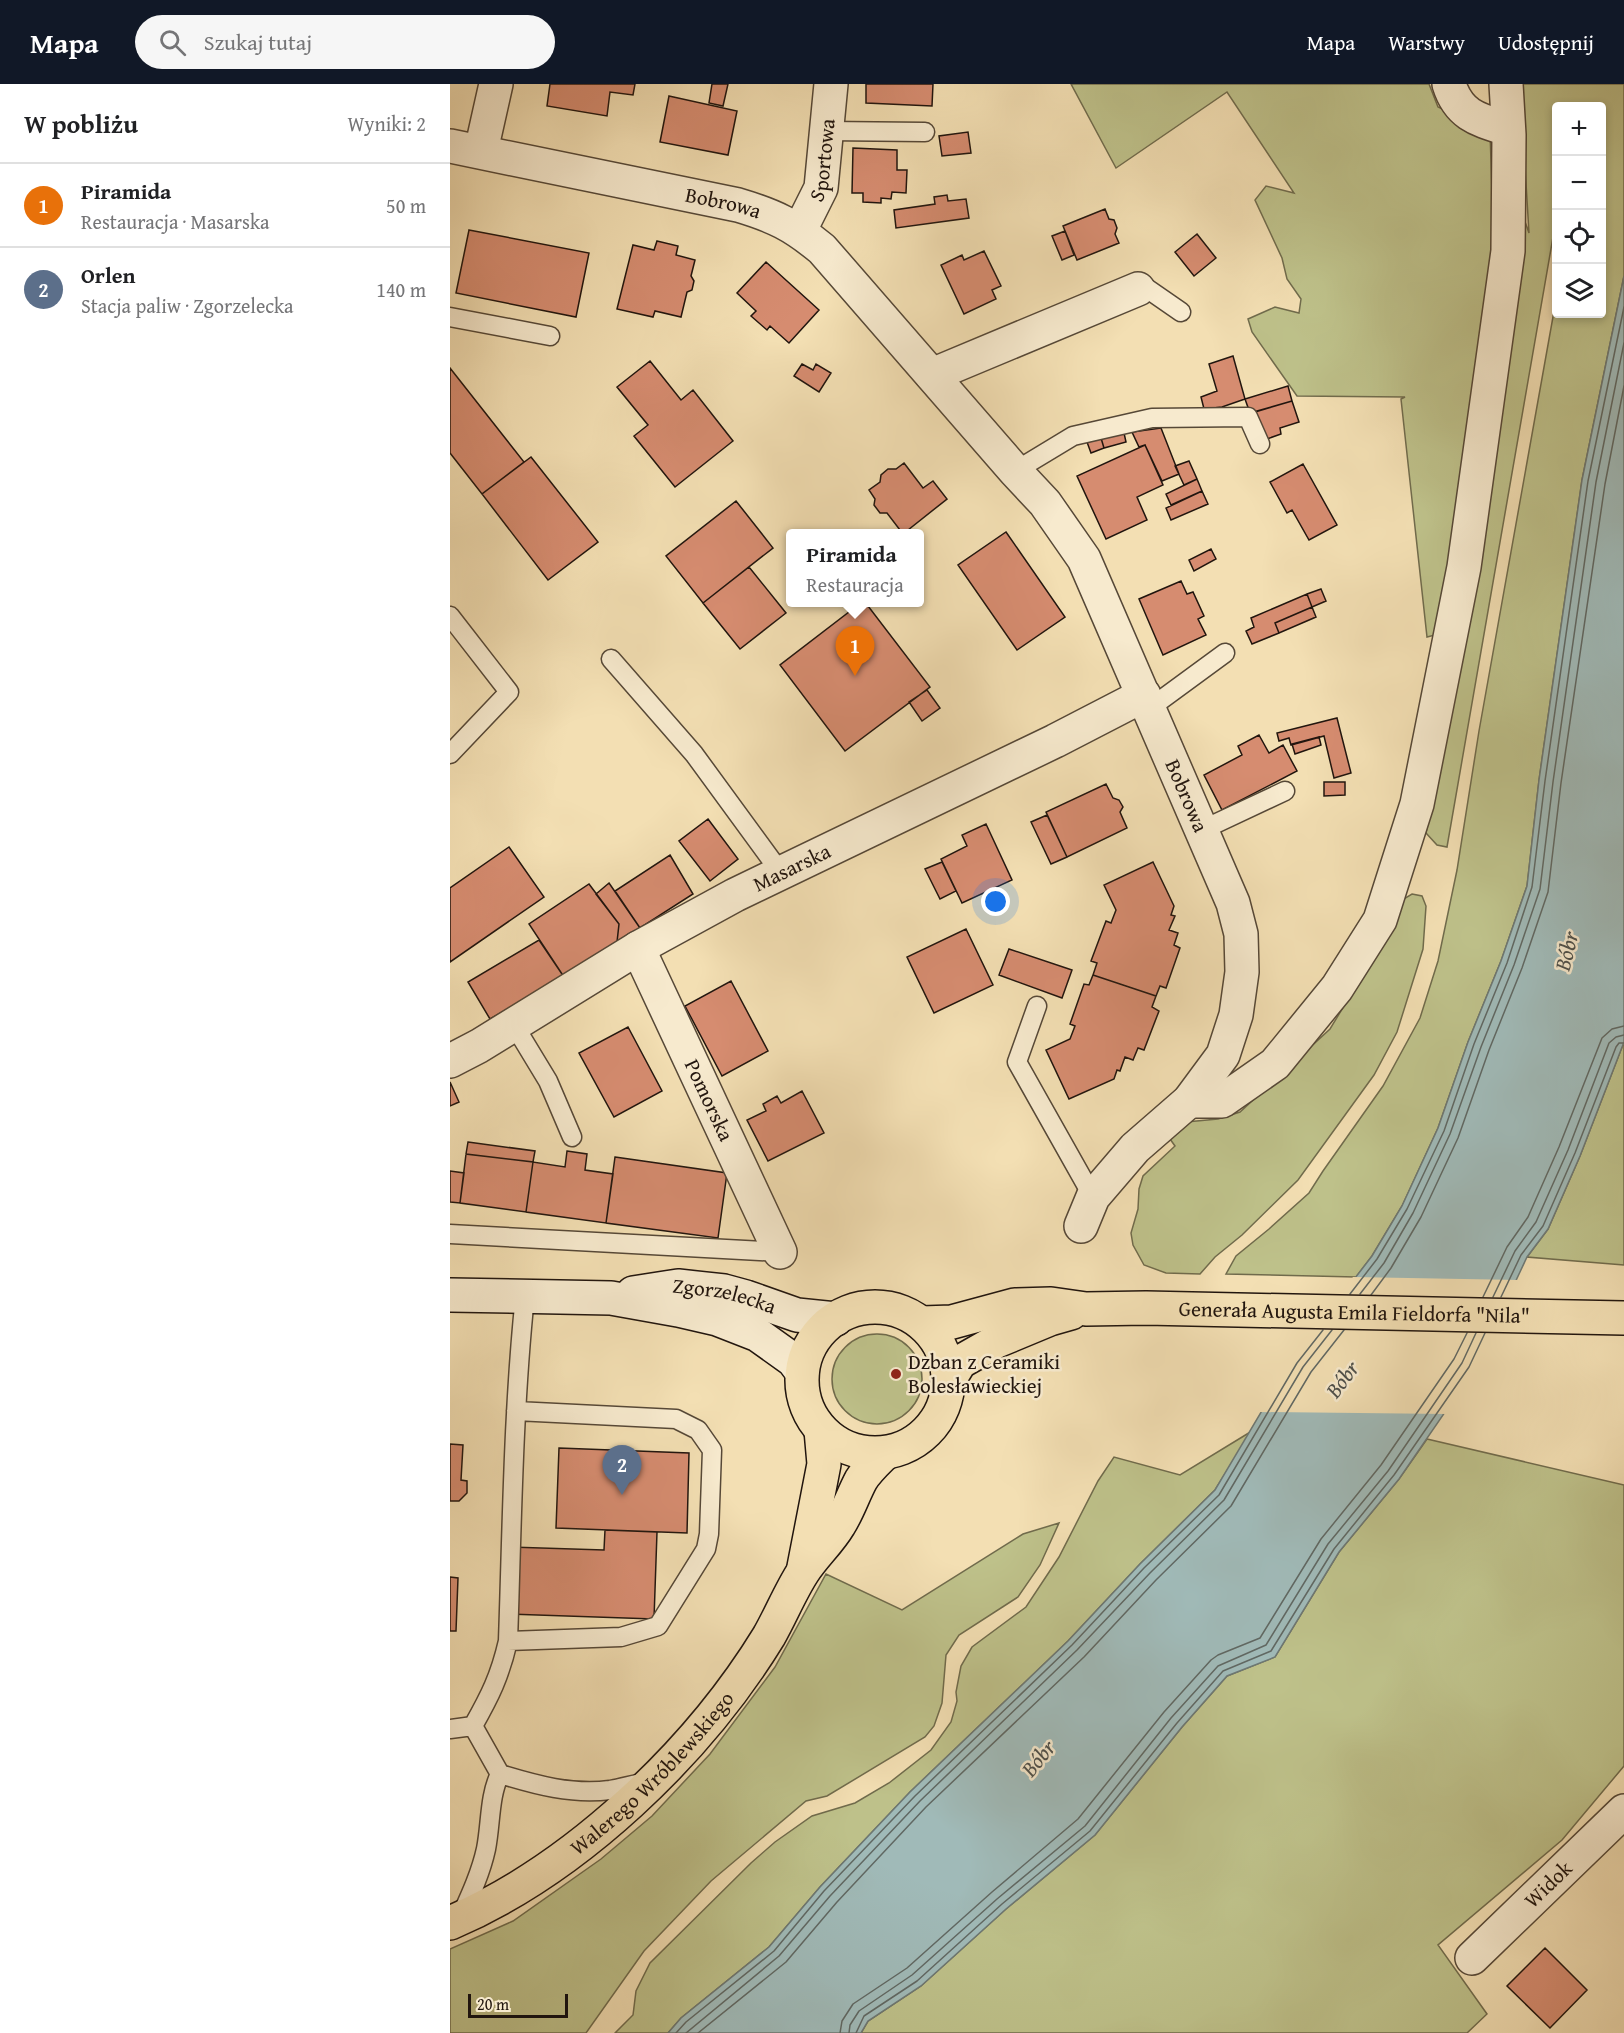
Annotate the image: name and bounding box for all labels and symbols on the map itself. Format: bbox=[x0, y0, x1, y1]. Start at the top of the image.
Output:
street label: Sportowa bbox=[801, 117, 843, 207]
street label: Bobrowa bbox=[683, 179, 766, 226]
pin: 1 bbox=[836, 626, 874, 676]
street label: Bobrowa bbox=[1158, 754, 1217, 837]
street label: Masarska bbox=[747, 835, 836, 899]
your location bbox=[981, 887, 1010, 916]
water label: Bóbr bbox=[1545, 927, 1586, 975]
street label: Pomorska bbox=[677, 1054, 742, 1146]
street label: Zgorzelecka bbox=[671, 1270, 781, 1322]
street label: Generała Augusta Emila Fieldorfa "Nila" bbox=[1178, 1293, 1530, 1331]
place label: Dzban z Ceramiki Bolesławieckiej bbox=[908, 1346, 1060, 1401]
water label: Bóbr bbox=[1317, 1353, 1367, 1405]
marker: Dzban z Ceramiki Bolesławieckiej bbox=[889, 1367, 903, 1381]
pin: 2 bbox=[602, 1446, 642, 1495]
street label: Walerego Wróblewskiego bbox=[563, 1684, 741, 1862]
water label: Bóbr bbox=[1013, 1732, 1063, 1784]
street label: Widok bbox=[1517, 1853, 1579, 1915]
scale bar bbox=[468, 1991, 568, 2018]

